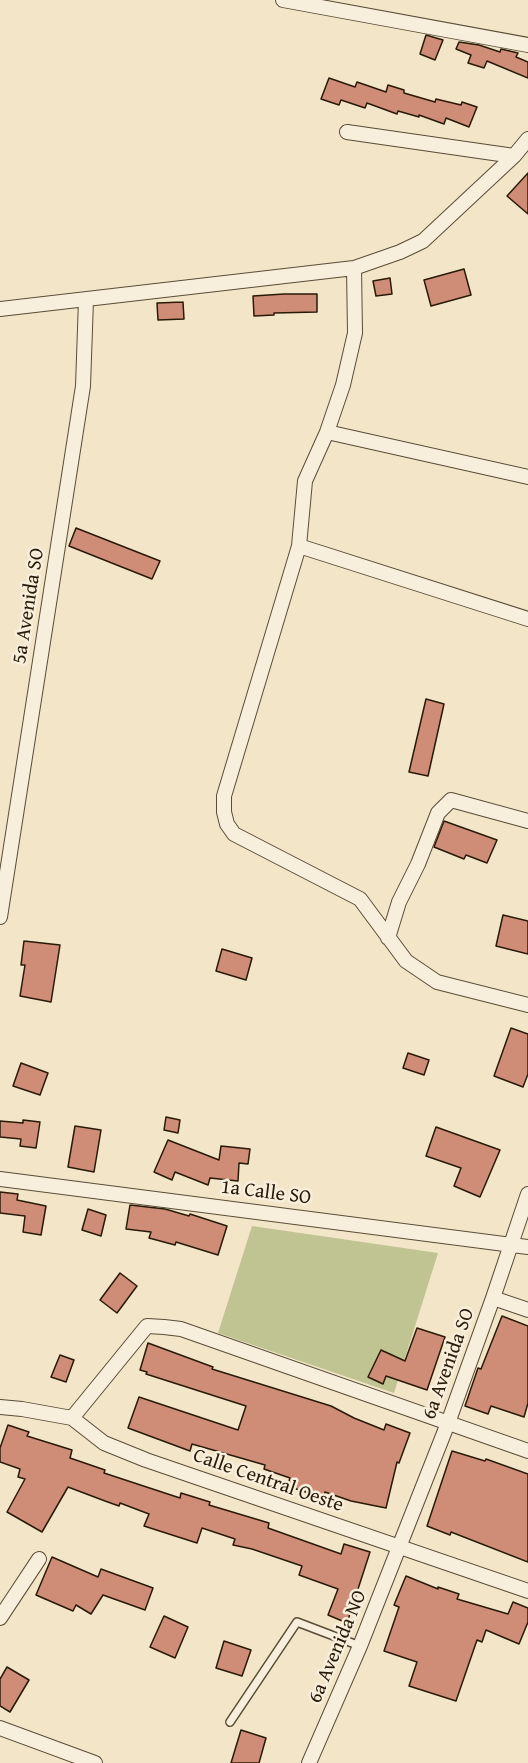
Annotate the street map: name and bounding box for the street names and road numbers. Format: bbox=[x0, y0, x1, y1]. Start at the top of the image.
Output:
street label: 5a Avenida SO bbox=[8, 546, 50, 666]
street label: 1a Calle SO bbox=[220, 1176, 312, 1210]
street label: 6a Avenida SO bbox=[418, 1305, 480, 1423]
street label: Calle Central Oeste bbox=[190, 1444, 346, 1518]
street label: 6a Avenida NO bbox=[303, 1587, 373, 1707]

